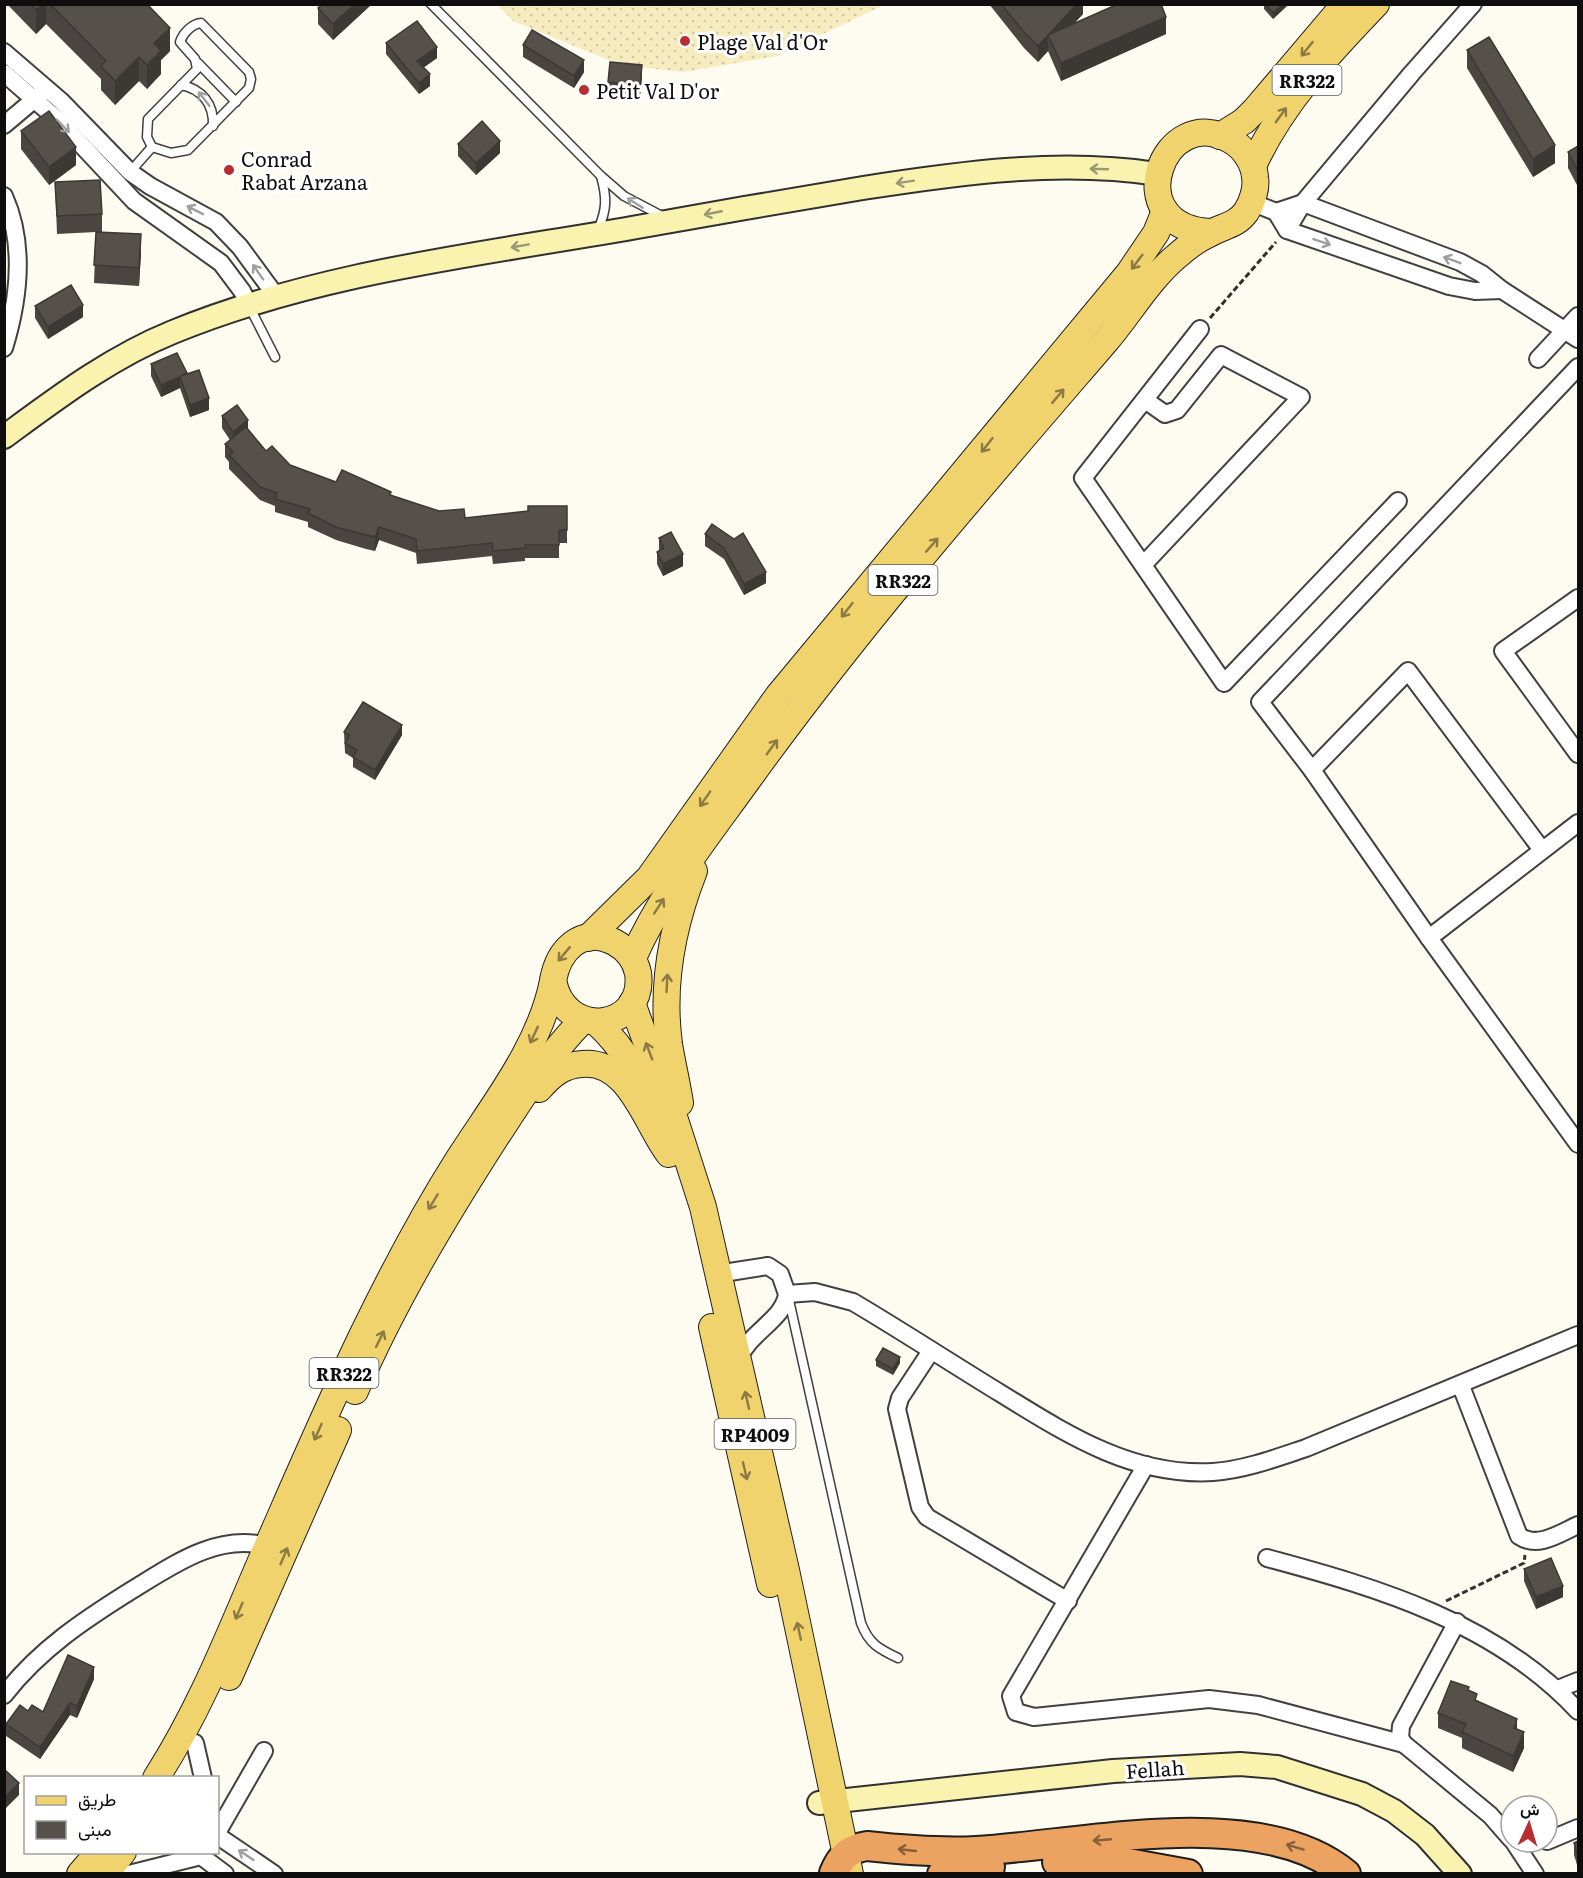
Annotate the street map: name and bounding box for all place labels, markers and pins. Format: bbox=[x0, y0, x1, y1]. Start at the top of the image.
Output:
place label: Plage Val d'Or bbox=[697, 26, 828, 56]
marker: Plage Val d'Or bbox=[678, 34, 692, 48]
place label: Petit Val D'or bbox=[596, 75, 720, 105]
marker: Petit Val D'or bbox=[577, 83, 591, 97]
place label: Conrad Rabat Arzana bbox=[241, 143, 368, 196]
marker: Conrad Rabat Arzana bbox=[222, 163, 236, 177]

